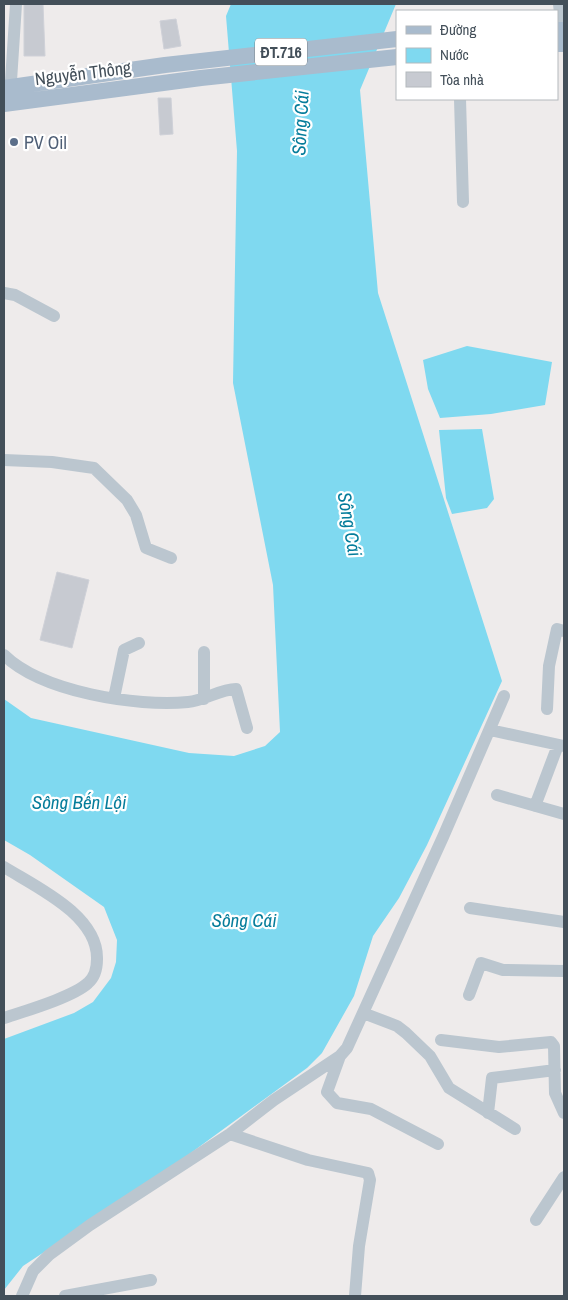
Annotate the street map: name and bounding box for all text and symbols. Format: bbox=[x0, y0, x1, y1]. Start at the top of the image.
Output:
legend bbox=[396, 10, 558, 100]
text: Đường bbox=[440, 19, 476, 40]
road number: ĐT.716 bbox=[255, 38, 307, 66]
text: Nước bbox=[440, 44, 469, 65]
street label: Nguyễn Thông bbox=[34, 55, 133, 91]
text: Tòa nhà bbox=[440, 69, 484, 90]
water label: Sông Cái bbox=[285, 89, 315, 156]
place label: PV Oil bbox=[24, 130, 67, 155]
marker: PV Oil bbox=[8, 136, 20, 148]
water label: Sông Cái bbox=[332, 490, 369, 559]
water label: Sông Bến Lội bbox=[32, 789, 127, 815]
water label: Sông Cái bbox=[212, 907, 277, 933]

